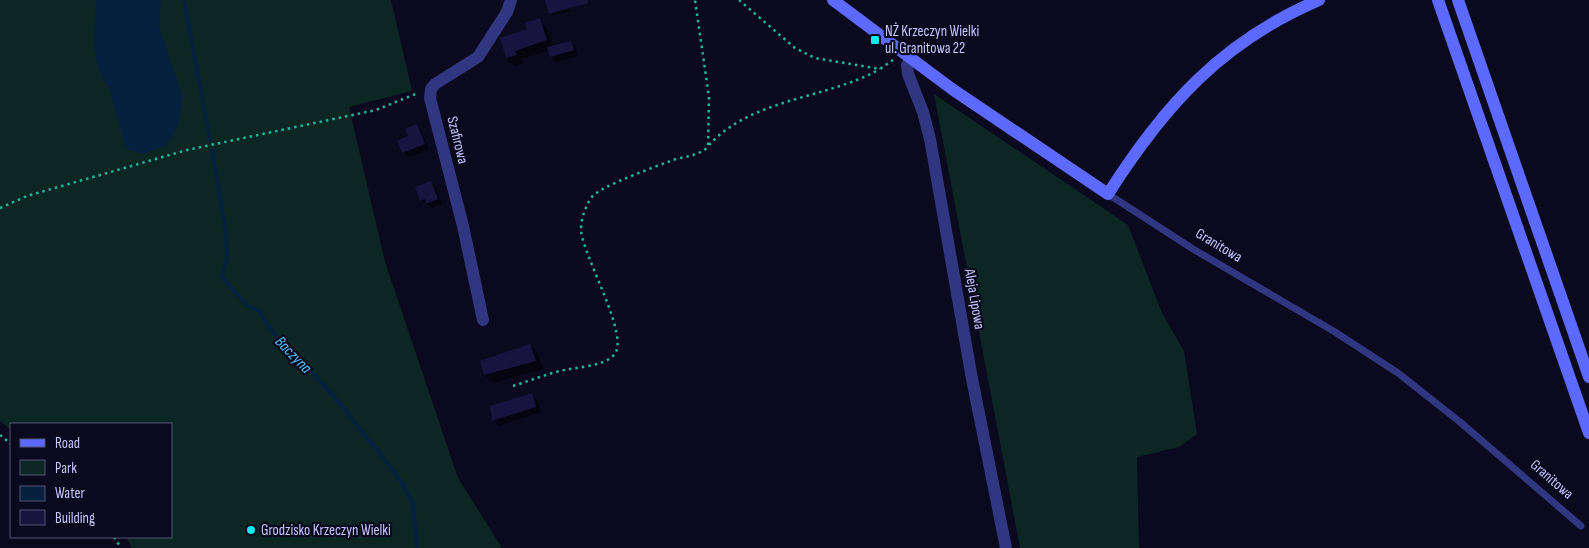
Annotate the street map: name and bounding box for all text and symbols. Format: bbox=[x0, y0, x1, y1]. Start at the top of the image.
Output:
place label: NŻ Krzeczyn Wielki ul. Granitowa 22 bbox=[885, 22, 980, 58]
marker: NŻ Krzeczyn Wielki ul. Granitowa 22 bbox=[869, 34, 881, 46]
street label: Szafirowa bbox=[442, 114, 473, 166]
street label: Granitowa bbox=[1192, 224, 1246, 267]
street label: Aleja Lipowa bbox=[960, 266, 989, 331]
water label: Baczyna bbox=[271, 332, 316, 378]
legend bbox=[10, 423, 172, 538]
text: Road bbox=[55, 434, 80, 453]
street label: Granitowa bbox=[1526, 455, 1577, 503]
text: Park bbox=[55, 459, 77, 478]
text: Water bbox=[55, 484, 86, 503]
text: Building bbox=[55, 509, 95, 528]
place label: Grodzisko Krzeczyn Wielki bbox=[261, 521, 391, 540]
marker: Grodzisko Krzeczyn Wielki bbox=[245, 524, 257, 536]

